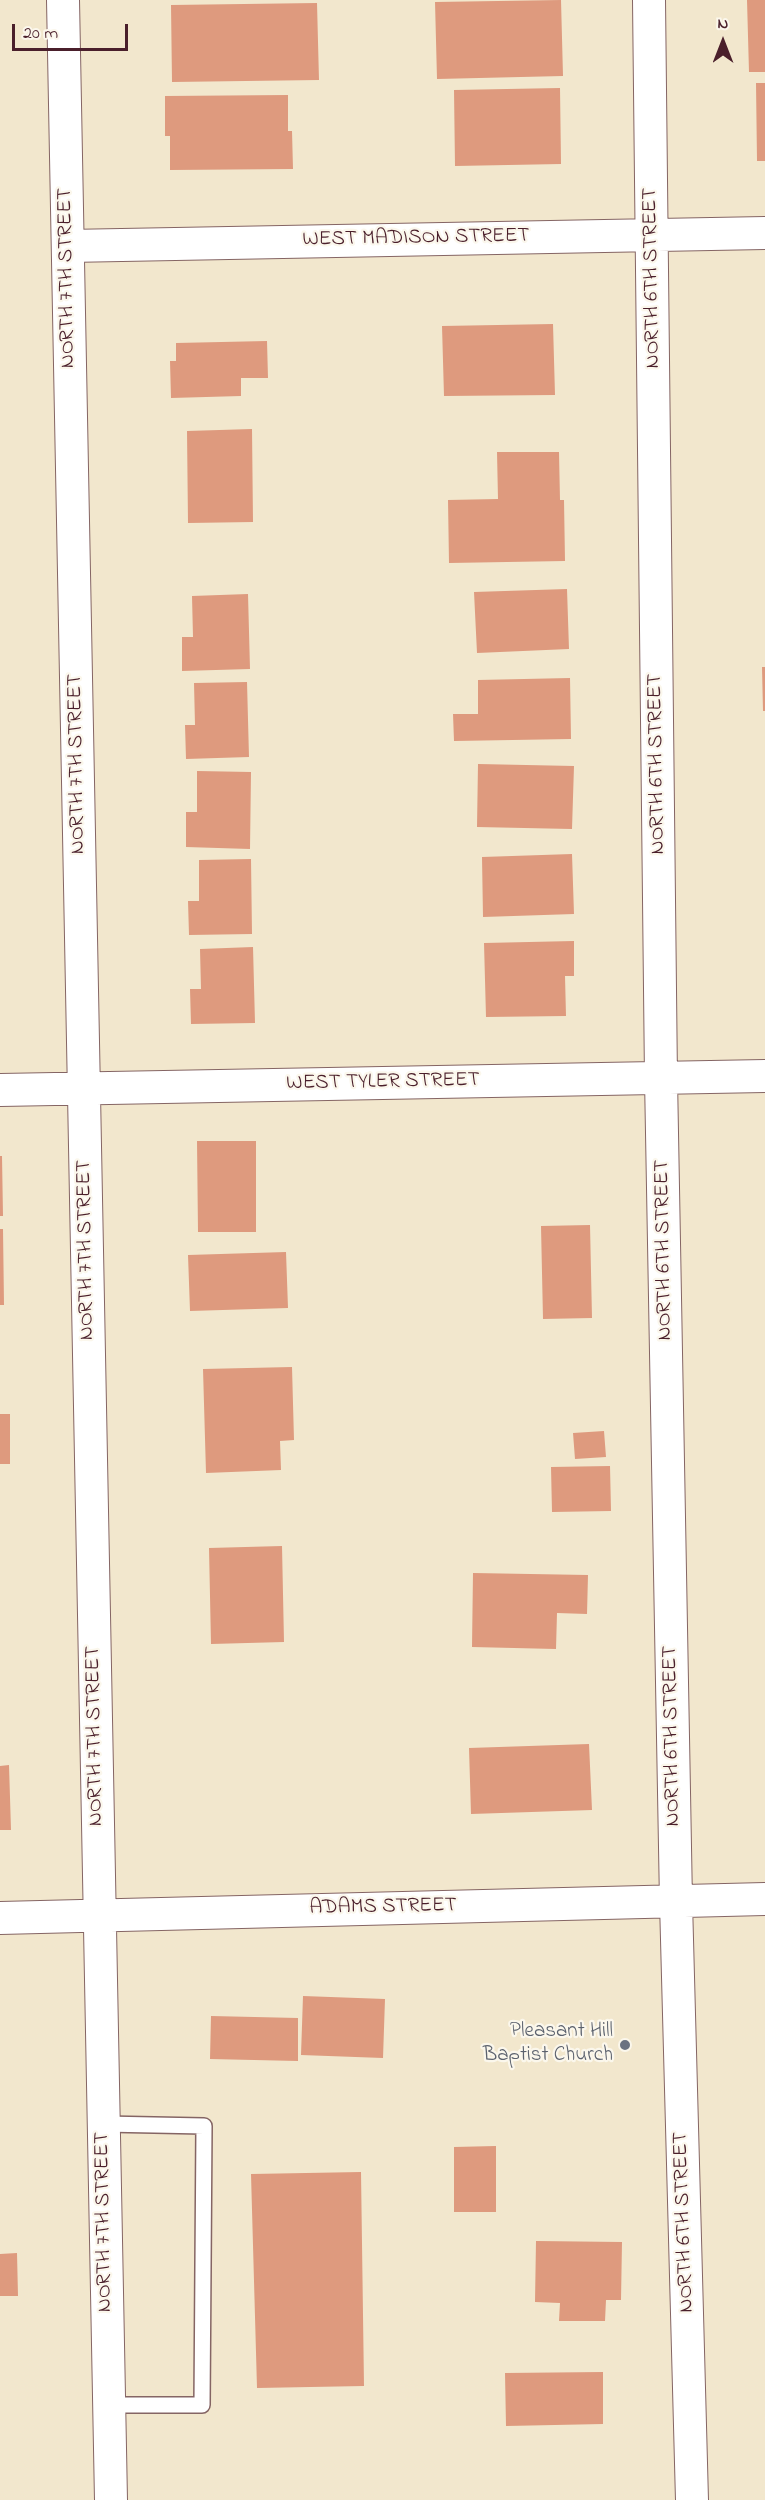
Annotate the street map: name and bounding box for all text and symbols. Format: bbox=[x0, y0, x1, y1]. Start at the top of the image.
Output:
scale bar bbox=[15, 12, 130, 50]
north arrow bbox=[693, 12, 753, 72]
text: N bbox=[718, 12, 728, 36]
text: 20 m bbox=[23, 21, 58, 47]
street label: NORTH 6TH STREET bbox=[639, 187, 667, 369]
street label: NORTH 7TH STREET bbox=[54, 188, 82, 368]
street label: WEST MADISON STREET bbox=[302, 224, 530, 254]
street label: NORTH 6TH STREET bbox=[644, 673, 672, 855]
street label: NORTH 7TH STREET bbox=[64, 674, 92, 854]
street label: WEST TYLER STREET bbox=[286, 1069, 480, 1097]
street label: NORTH 6TH STREET bbox=[651, 1159, 679, 1341]
street label: NORTH 7TH STREET bbox=[73, 1160, 101, 1340]
street label: NORTH 6TH STREET bbox=[659, 1645, 687, 1827]
street label: NORTH 7TH STREET bbox=[82, 1646, 110, 1826]
street label: ADAMS STREET bbox=[309, 1894, 457, 1922]
place label: Pleasant Hill Baptist Church bbox=[483, 2020, 613, 2070]
marker: Pleasant Hill Baptist Church bbox=[618, 2038, 632, 2052]
street label: NORTH 6TH STREET bbox=[669, 2131, 701, 2313]
street label: NORTH 7TH STREET bbox=[91, 2132, 119, 2312]

